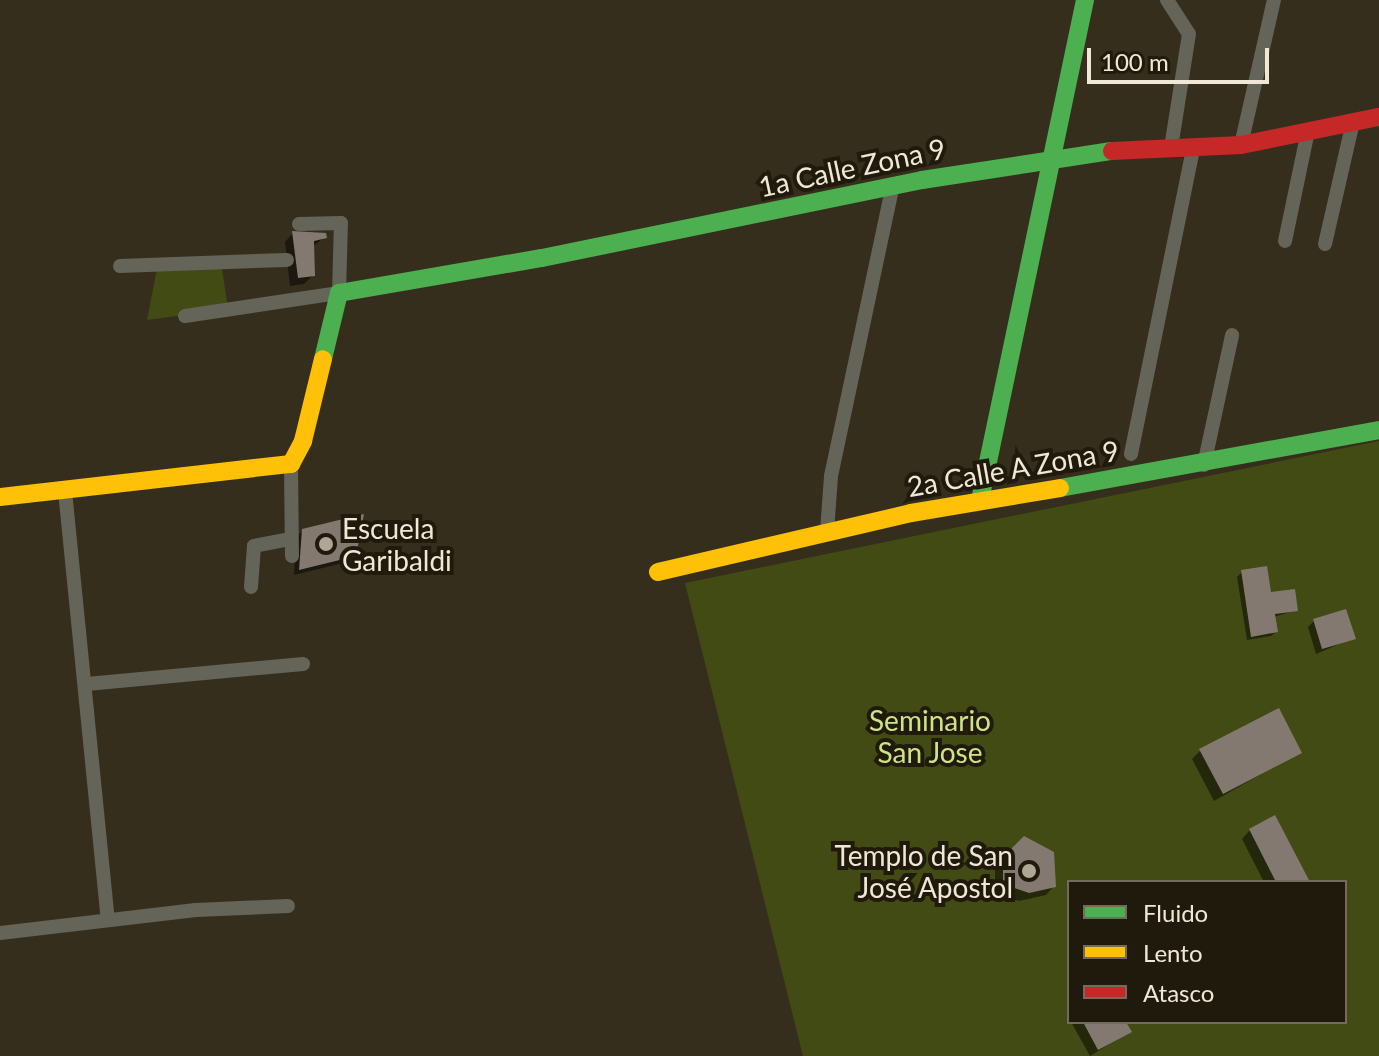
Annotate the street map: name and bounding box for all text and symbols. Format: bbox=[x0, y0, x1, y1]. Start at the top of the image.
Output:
scale bar bbox=[1091, 32, 1273, 82]
text: 100 m bbox=[1101, 47, 1169, 76]
street label: 1a Calle Zona 9 bbox=[756, 131, 948, 203]
street label: 2a Calle A Zona 9 bbox=[904, 433, 1122, 503]
place label: Escuela Garibaldi bbox=[342, 511, 452, 577]
marker: Escuela Garibaldi bbox=[317, 535, 335, 553]
park label: Seminario San Jose bbox=[869, 703, 991, 769]
place label: Templo de San José Apostol bbox=[835, 838, 1013, 904]
marker: Templo de San José Apostol bbox=[1020, 862, 1038, 880]
legend bbox=[1067, 880, 1347, 1024]
text: Fluido bbox=[1143, 898, 1208, 927]
text: Lento bbox=[1143, 938, 1203, 967]
text: Atasco bbox=[1143, 978, 1214, 1007]

